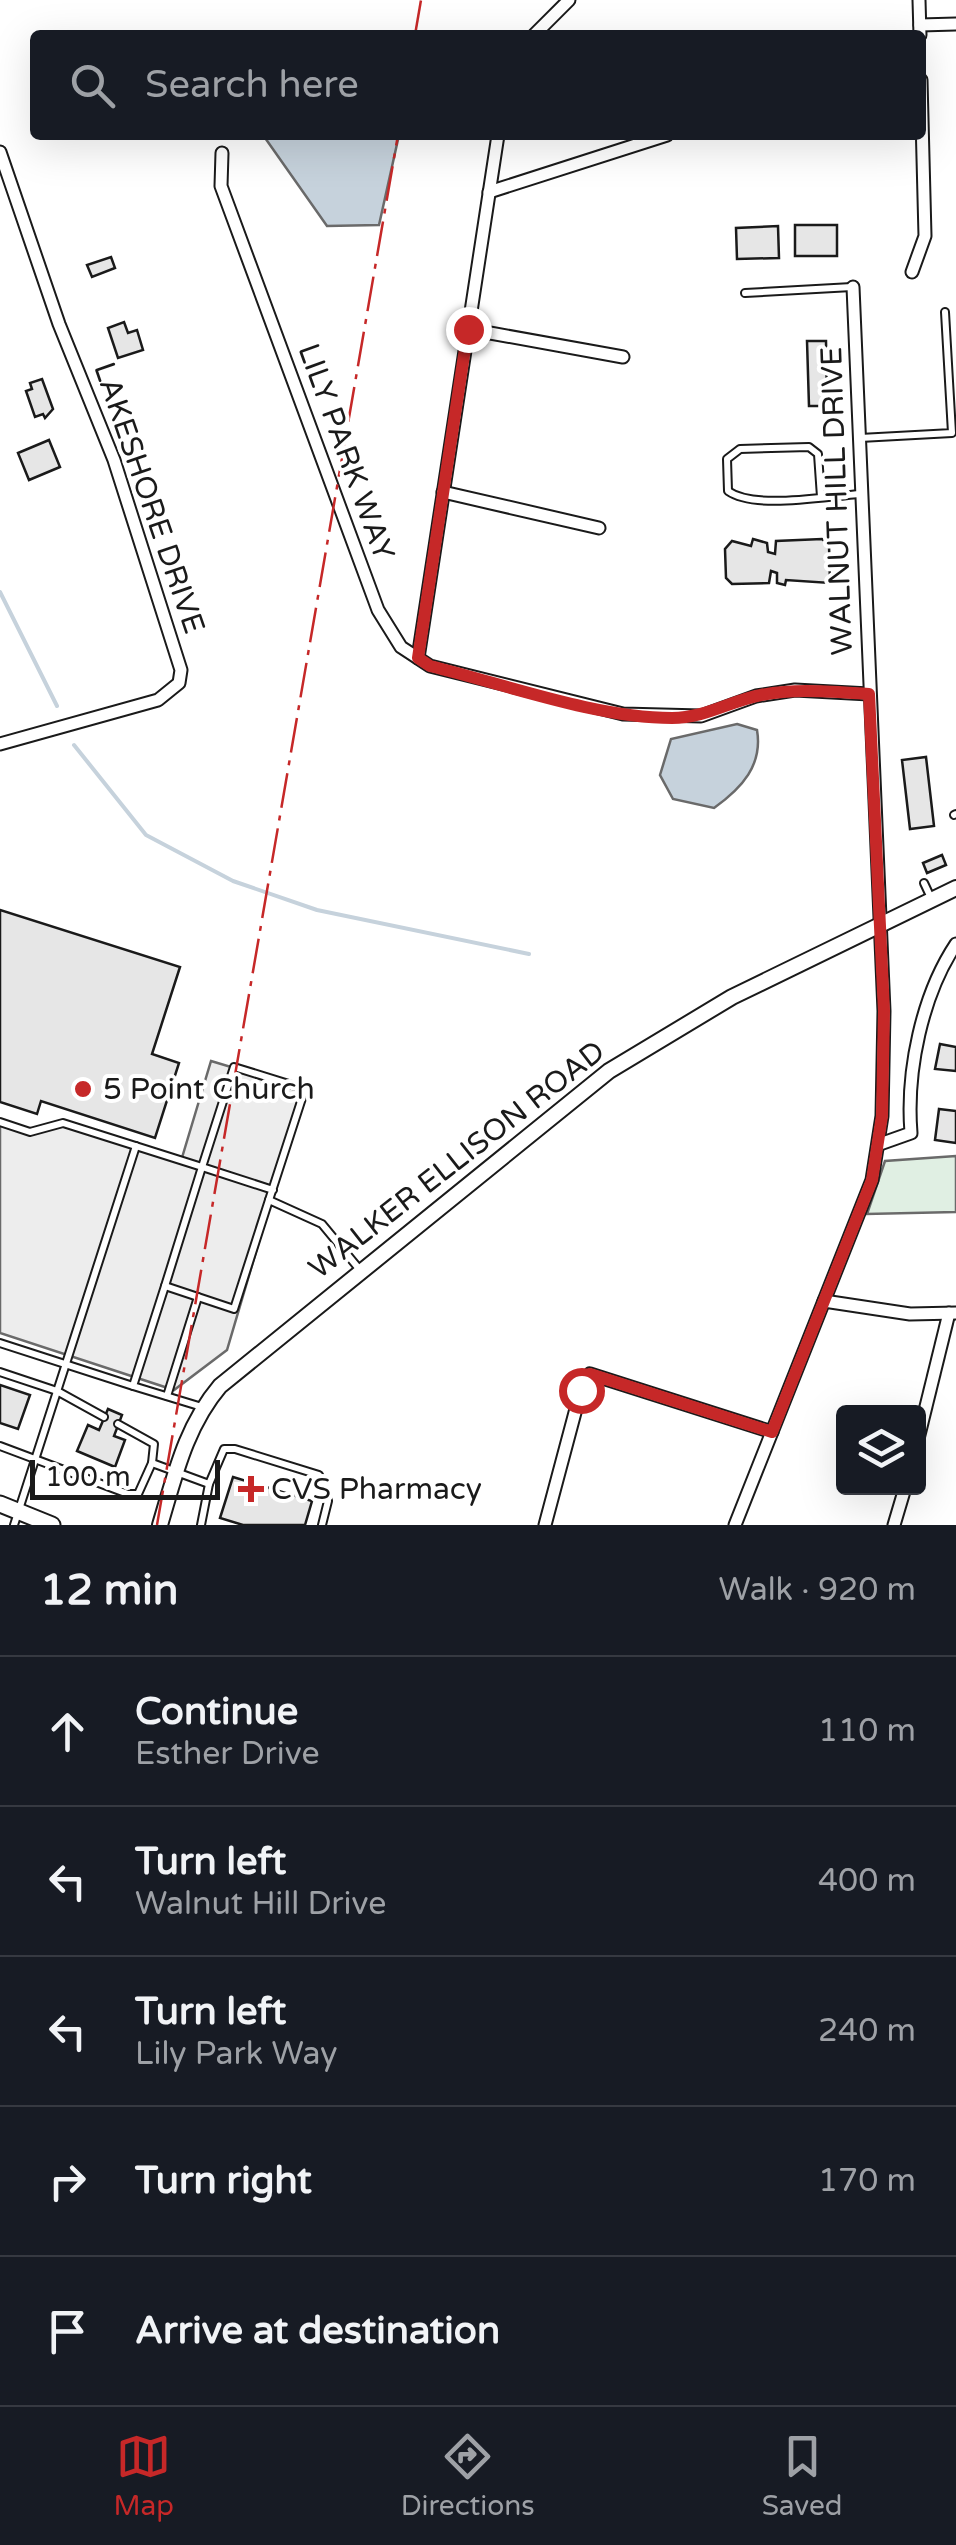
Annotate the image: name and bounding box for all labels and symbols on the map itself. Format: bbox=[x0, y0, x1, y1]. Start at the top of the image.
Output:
route end bbox=[446, 307, 492, 353]
street label: LILY PARK WAY bbox=[290, 339, 402, 565]
street label: WALNUT HILL DRIVE bbox=[813, 346, 861, 656]
street label: LAKESHORE DRIVE bbox=[85, 357, 213, 639]
street label: WALKER ELLISON ROAD bbox=[302, 1033, 612, 1287]
place label: 5 Point Church bbox=[103, 1071, 315, 1108]
marker: 5 Point Church bbox=[72, 1078, 94, 1100]
route start bbox=[559, 1368, 605, 1414]
scale bar bbox=[30, 1455, 220, 1500]
place label: CVS Pharmacy bbox=[271, 1471, 482, 1508]
marker: CVS Pharmacy bbox=[240, 1478, 262, 1500]

